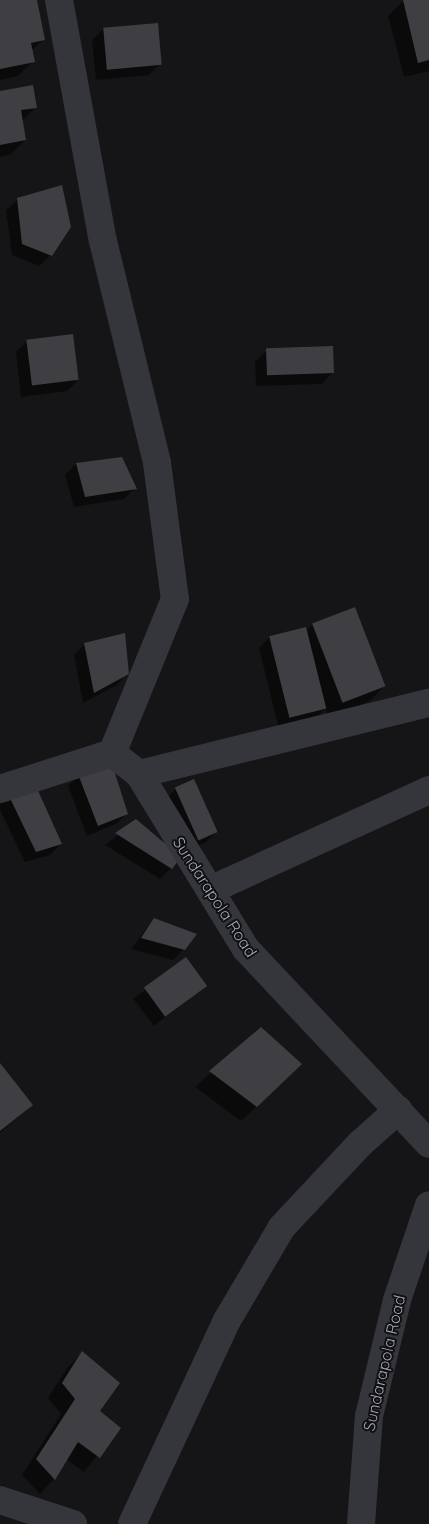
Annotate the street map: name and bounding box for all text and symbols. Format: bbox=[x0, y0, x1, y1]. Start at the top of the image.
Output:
street label: Sundarapola Road bbox=[169, 833, 261, 961]
street label: Sundarapola Road bbox=[359, 1293, 409, 1433]

